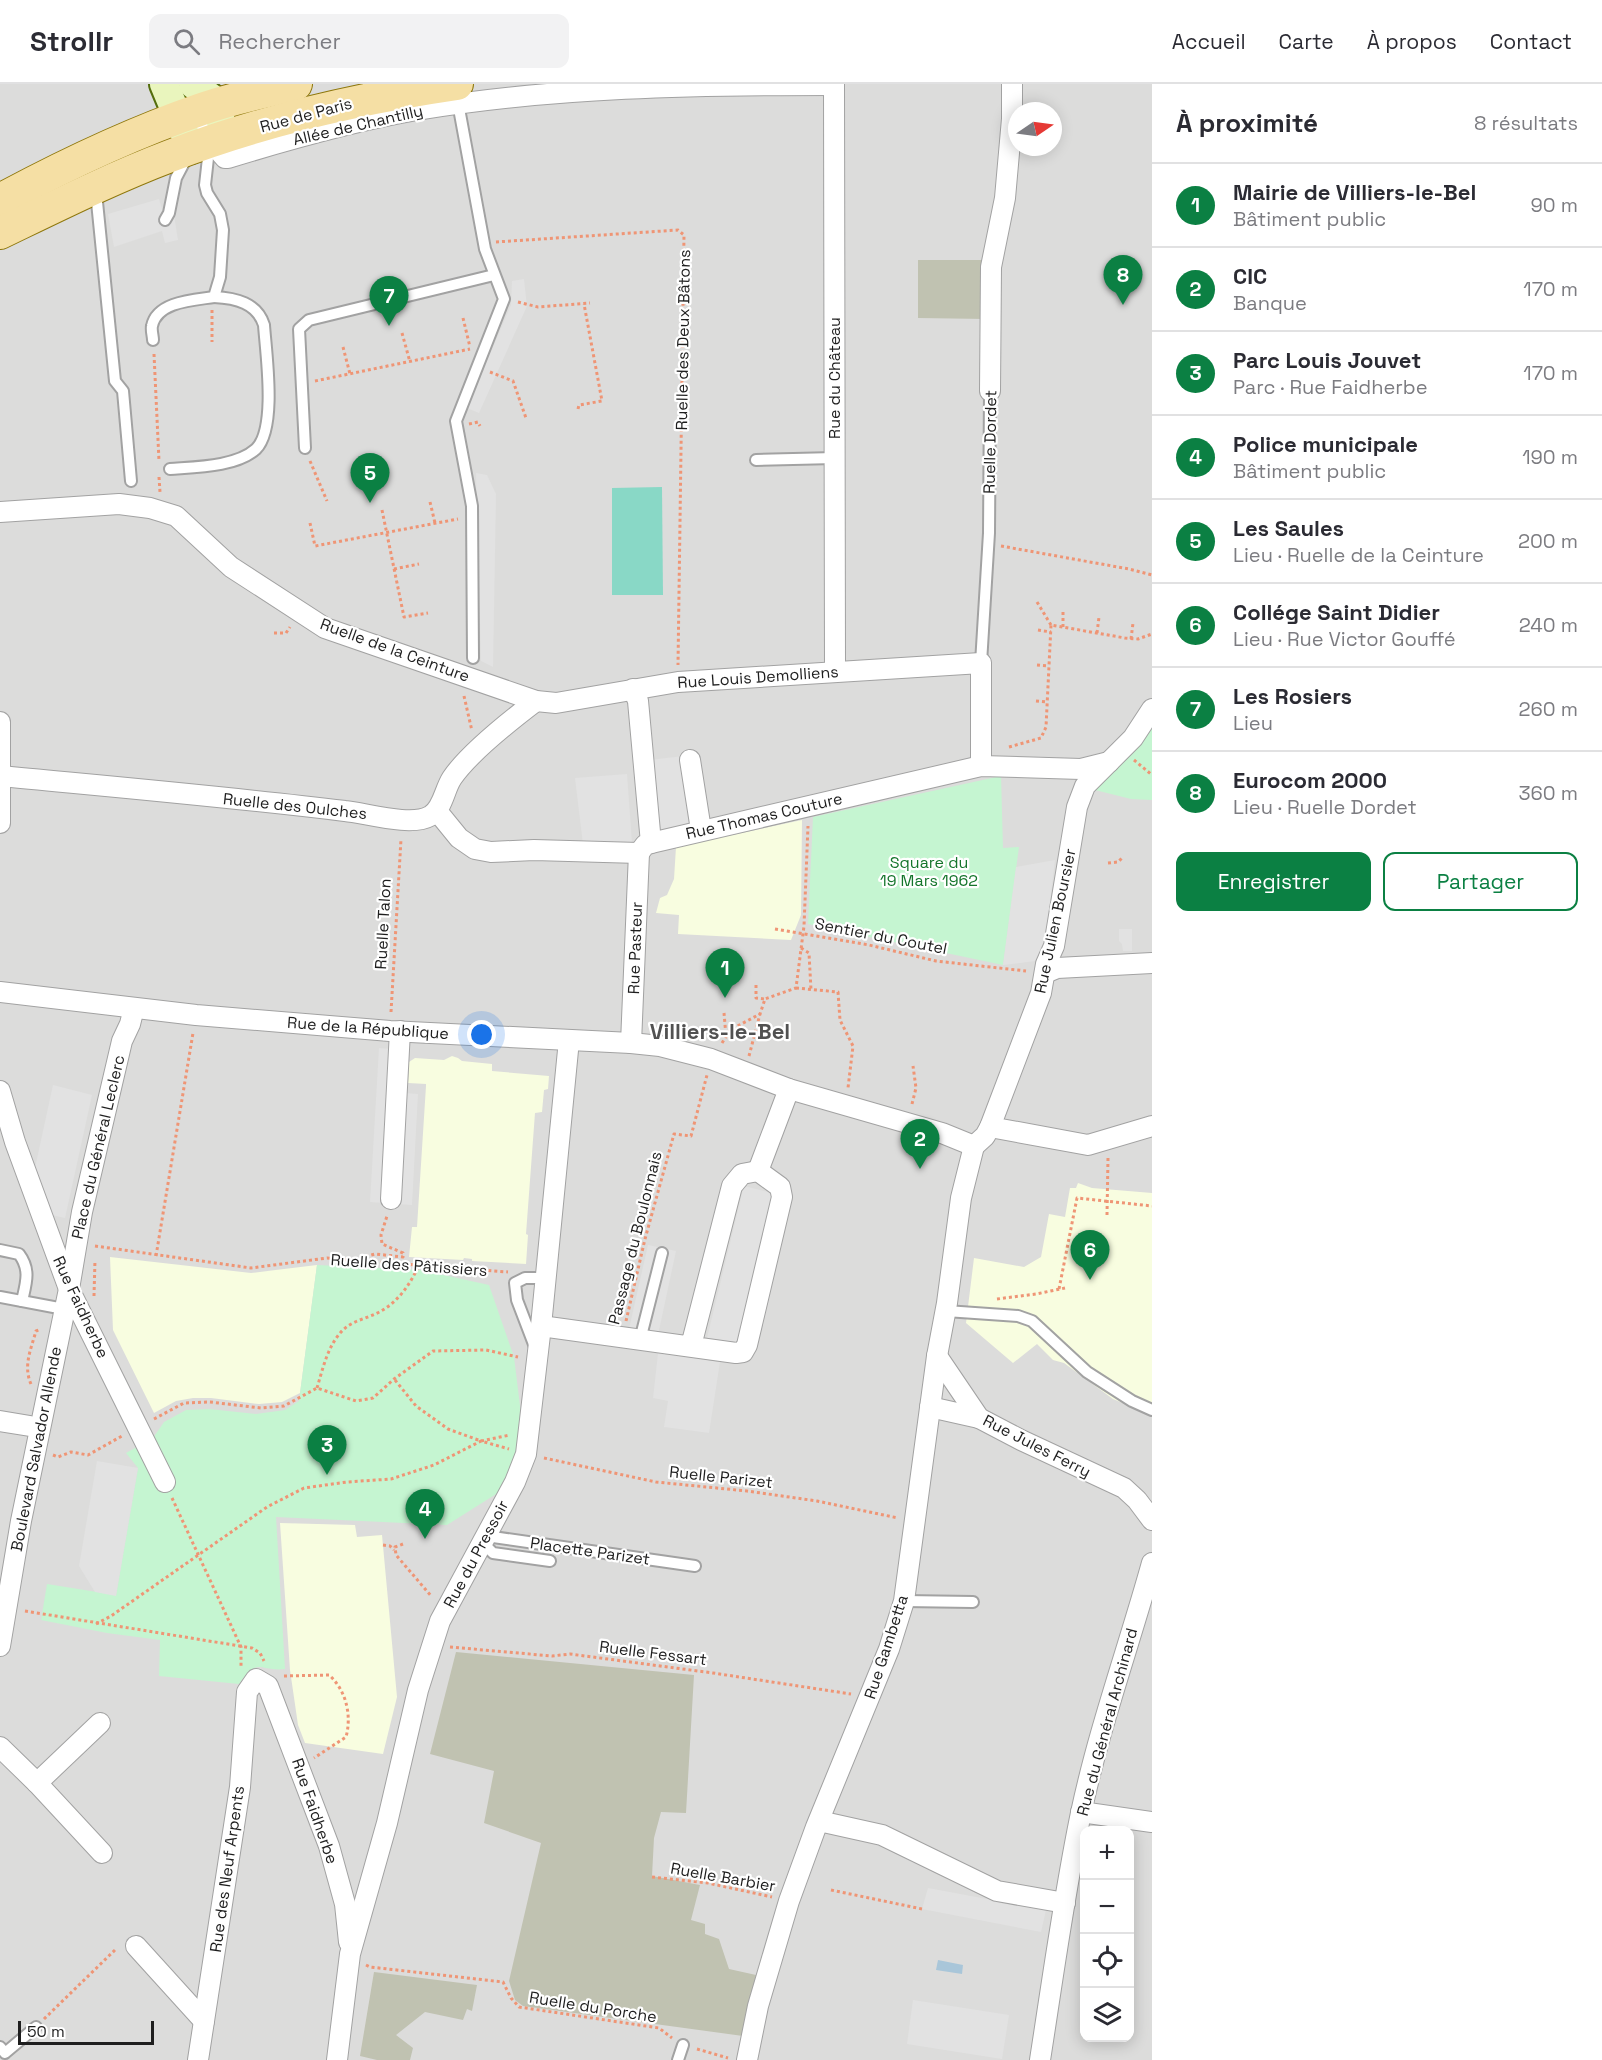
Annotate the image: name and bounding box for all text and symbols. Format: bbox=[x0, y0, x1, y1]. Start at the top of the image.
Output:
search box bbox=[149, 14, 569, 68]
text: Strollr bbox=[30, 23, 113, 59]
icon: search bbox=[170, 25, 203, 58]
text: Rechercher bbox=[218, 27, 341, 55]
text: Accueil bbox=[1172, 28, 1246, 55]
text: Carte bbox=[1279, 28, 1334, 55]
text: À propos bbox=[1367, 28, 1457, 55]
text: Contact bbox=[1490, 28, 1572, 55]
street label: Rue de Paris bbox=[258, 93, 354, 137]
street label: Allée de Chantilly bbox=[291, 100, 425, 150]
north arrow bbox=[1008, 102, 1062, 156]
text: À proximité bbox=[1176, 106, 1318, 140]
text: 8 résultats bbox=[1474, 110, 1578, 136]
text: Mairie de Villiers-le-Bel bbox=[1233, 178, 1476, 206]
text: 1 bbox=[1191, 192, 1200, 218]
text: 90 m bbox=[1531, 192, 1578, 218]
text: Bâtiment public bbox=[1233, 206, 1386, 232]
street label: Ruelle des Deux Bâtons bbox=[671, 249, 695, 431]
pin: 8 bbox=[1104, 256, 1142, 305]
text: CIC bbox=[1233, 262, 1267, 290]
pin: 7 bbox=[370, 276, 408, 326]
text: 2 bbox=[1190, 276, 1201, 302]
text: 170 m bbox=[1523, 276, 1578, 302]
text: Banque bbox=[1233, 290, 1307, 316]
street label: Rue du Château bbox=[824, 317, 845, 439]
text: Parc Louis Jouvet bbox=[1233, 346, 1421, 374]
text: 3 bbox=[1189, 360, 1202, 386]
text: 170 m bbox=[1523, 360, 1578, 386]
text: Parc · Rue Faidherbe bbox=[1233, 374, 1428, 400]
street label: Ruelle Dordet bbox=[979, 390, 1001, 494]
text: Police municipale bbox=[1233, 430, 1418, 458]
text: 4 bbox=[1189, 444, 1202, 470]
text: 190 m bbox=[1522, 444, 1578, 470]
pin: 5 bbox=[350, 454, 389, 503]
text: Bâtiment public bbox=[1233, 458, 1386, 484]
text: Les Saules bbox=[1233, 514, 1344, 542]
text: 5 bbox=[1190, 528, 1202, 554]
text: 200 m bbox=[1518, 528, 1578, 554]
text: Lieu · Ruelle de la Ceinture bbox=[1233, 542, 1484, 568]
text: Collége Saint Didier bbox=[1233, 598, 1440, 626]
text: 6 bbox=[1189, 612, 1202, 638]
text: 240 m bbox=[1519, 612, 1578, 638]
street label: Ruelle de la Ceinture bbox=[317, 613, 473, 687]
text: Lieu · Rue Victor Gouffé bbox=[1233, 626, 1456, 652]
street label: Rue Louis Demolliens bbox=[677, 661, 839, 693]
text: Les Rosiers bbox=[1233, 682, 1352, 710]
text: 7 bbox=[1190, 696, 1201, 722]
text: 260 m bbox=[1519, 696, 1578, 722]
text: Lieu bbox=[1233, 710, 1273, 736]
text: Eurocom 2000 bbox=[1233, 766, 1387, 794]
text: 8 bbox=[1190, 780, 1202, 806]
text: 360 m bbox=[1519, 780, 1578, 806]
street label: Ruelle des Oulches bbox=[222, 788, 368, 824]
street label: Rue Thomas Couture bbox=[684, 788, 844, 844]
text: Lieu · Ruelle Dordet bbox=[1233, 794, 1417, 820]
street label: Rue Julien Boursier bbox=[1029, 847, 1081, 995]
park label: Square du 19 Mars 1962 bbox=[880, 852, 978, 891]
button: Enregistrer bbox=[1176, 852, 1371, 911]
button: Partager bbox=[1383, 852, 1578, 911]
street label: Ruelle Talon bbox=[370, 878, 396, 970]
street label: Rue Pasteur bbox=[623, 901, 647, 995]
street label: Sentier du Coutel bbox=[813, 913, 949, 959]
pin: 1 bbox=[706, 948, 744, 998]
street label: Rue de la République bbox=[286, 1012, 450, 1044]
district label: Villiers-le-Bel bbox=[650, 1017, 790, 1045]
your location bbox=[467, 1020, 496, 1049]
street label: Place du Général Leclerc bbox=[67, 1053, 129, 1241]
pin: 2 bbox=[900, 1120, 940, 1169]
street label: Passage du Boulonnais bbox=[603, 1149, 667, 1327]
pin: 6 bbox=[1070, 1230, 1110, 1280]
street label: Ruelle des Pâtissiers bbox=[330, 1249, 488, 1281]
street label: Rue Faidherbe bbox=[48, 1252, 114, 1362]
street label: Boulevard Salvador Allende bbox=[6, 1345, 66, 1553]
street label: Rue Jules Ferry bbox=[980, 1410, 1094, 1482]
pin: 3 bbox=[308, 1426, 346, 1475]
street label: Ruelle Parizet bbox=[668, 1461, 774, 1493]
pin: 4 bbox=[406, 1490, 444, 1539]
street label: Rue du Pressoir bbox=[439, 1496, 513, 1612]
street label: Placette Parizet bbox=[529, 1532, 651, 1570]
street label: Rue Gambetta bbox=[859, 1592, 913, 1702]
street label: Rue du Général Archinard bbox=[1072, 1626, 1142, 1818]
street label: Ruelle Fessart bbox=[598, 1636, 708, 1670]
street label: Rue Faidherbe bbox=[287, 1755, 343, 1867]
street label: Rue des Neuf Arpents bbox=[205, 1784, 249, 1954]
map controls bbox=[1080, 1826, 1134, 2042]
button: + bbox=[1080, 1826, 1134, 1880]
street label: Ruelle Barbier bbox=[669, 1857, 777, 1897]
button: − bbox=[1080, 1880, 1134, 1934]
button: locate bbox=[1080, 1934, 1134, 1988]
street label: Ruelle du Porche bbox=[528, 1987, 658, 2027]
button: layers bbox=[1080, 1988, 1134, 2042]
scale bar bbox=[18, 2018, 154, 2046]
text: 50 m bbox=[27, 2021, 65, 2042]

